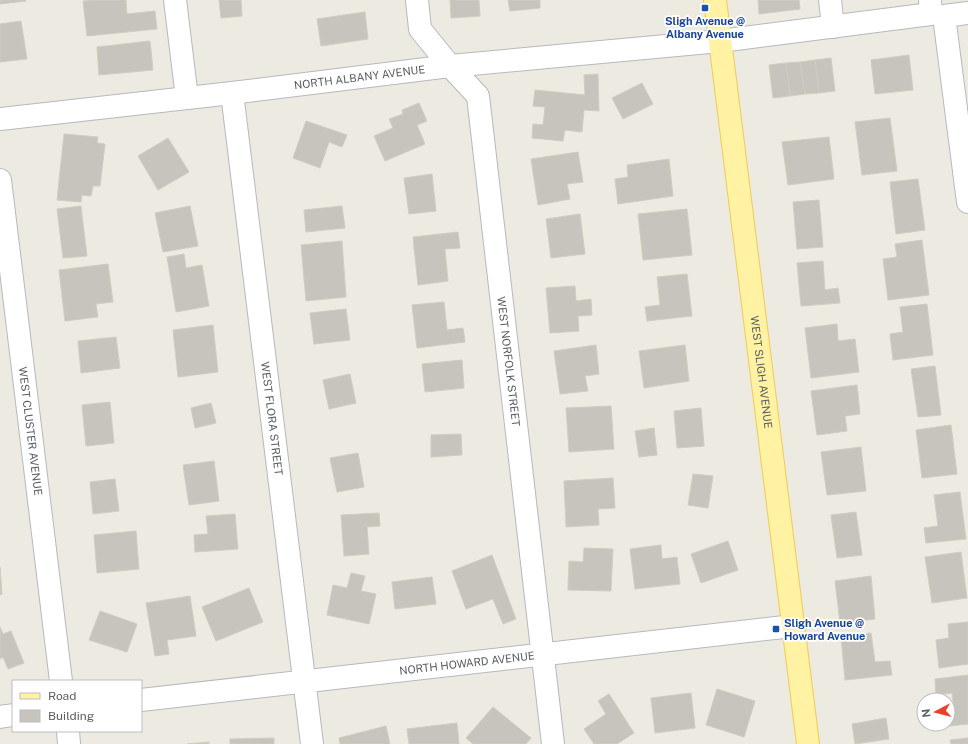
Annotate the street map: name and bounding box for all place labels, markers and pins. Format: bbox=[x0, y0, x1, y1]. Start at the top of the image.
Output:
marker: Sligh Avenue @ Albany Avenue bbox=[700, 3, 710, 13]
place label: Sligh Avenue @ Albany Avenue bbox=[665, 15, 745, 40]
place label: Sligh Avenue @ Howard Avenue bbox=[784, 617, 865, 642]
marker: Sligh Avenue @ Howard Avenue bbox=[771, 624, 781, 634]

